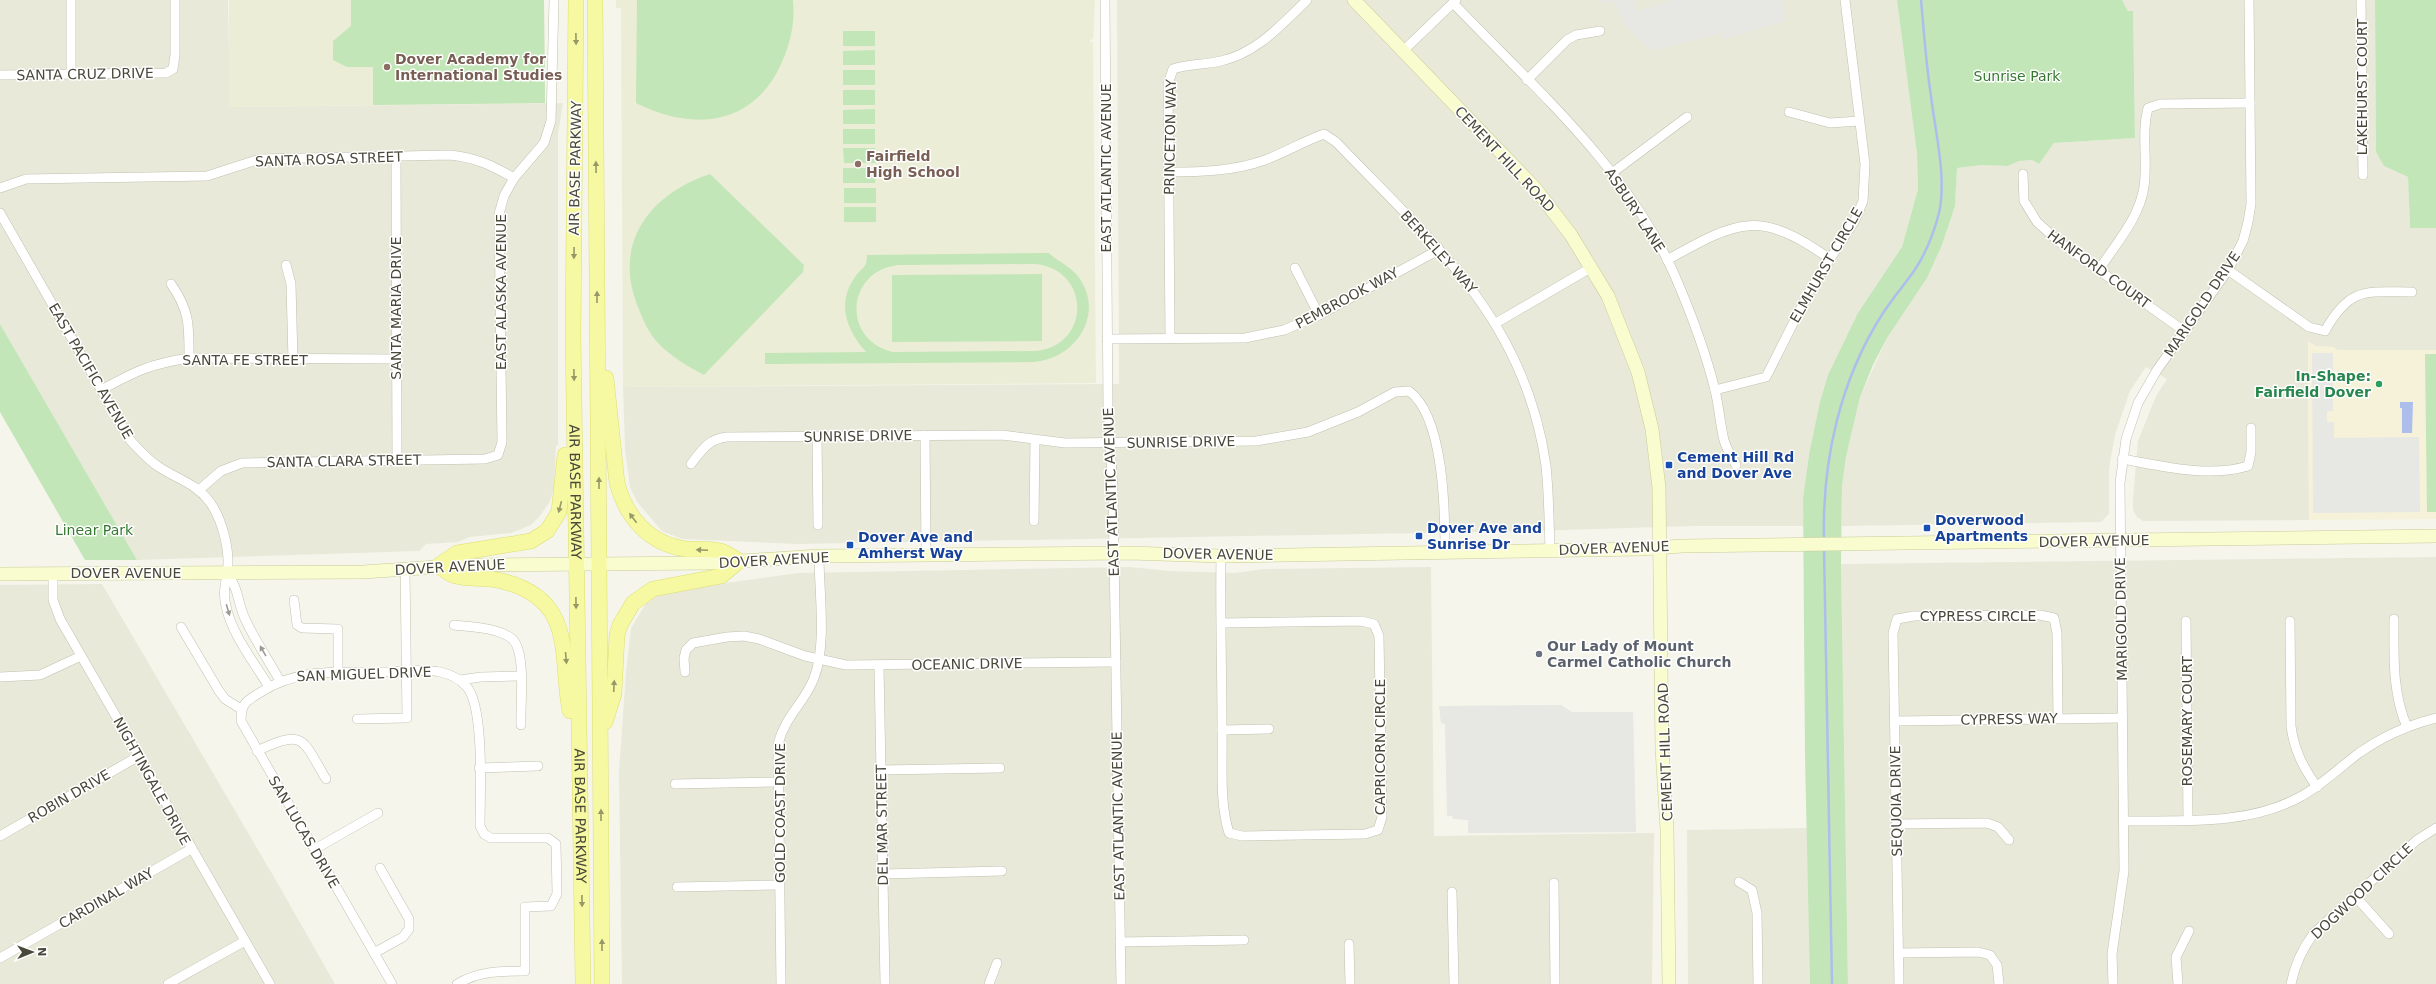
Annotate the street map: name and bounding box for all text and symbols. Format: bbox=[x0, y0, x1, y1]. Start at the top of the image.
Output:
street label: LAKEHURST COURT bbox=[2354, 18, 2370, 155]
one-way arrow bbox=[573, 33, 579, 46]
place label: Dover Academy for International Studies bbox=[395, 51, 562, 83]
marker: Dover Academy for International Studies bbox=[382, 62, 392, 72]
street label: SANTA CRUZ DRIVE bbox=[16, 65, 154, 83]
park label: Sunrise Park bbox=[1974, 68, 2061, 84]
street label: PRINCETON WAY bbox=[1161, 78, 1179, 195]
street label: EAST ATLANTIC AVENUE bbox=[1098, 83, 1114, 253]
street label: AIR BASE PARKWAY bbox=[566, 100, 584, 236]
street label: CEMENT HILL ROAD bbox=[1452, 103, 1558, 215]
street label: SANTA ROSA STREET bbox=[255, 148, 404, 170]
place label: Fairfield High School bbox=[866, 148, 960, 180]
marker: Fairfield High School bbox=[853, 159, 863, 169]
one-way arrow bbox=[593, 160, 599, 173]
street label: ASBURY LANE bbox=[1602, 165, 1668, 255]
street label: ELMHURST CIRCLE bbox=[1786, 204, 1866, 326]
street label: BERKELEY WAY bbox=[1398, 207, 1481, 297]
street label: EAST ALASKA AVENUE bbox=[493, 214, 509, 370]
street label: HANFORD COURT bbox=[2045, 226, 2154, 312]
street label: SANTA MARIA DRIVE bbox=[388, 236, 404, 380]
one-way arrow bbox=[571, 247, 577, 260]
street label: MARIGOLD DRIVE bbox=[2161, 248, 2243, 360]
street label: PEMBROOK WAY bbox=[1293, 264, 1402, 332]
one-way arrow bbox=[594, 290, 600, 303]
street label: EAST PACIFIC AVENUE bbox=[46, 300, 136, 442]
street label: SANTA FE STREET bbox=[182, 352, 308, 368]
place label: In-Shape: Fairfield Dover bbox=[2255, 368, 2371, 400]
one-way arrow bbox=[570, 369, 577, 381]
marker: In-Shape: Fairfield Dover bbox=[2374, 379, 2384, 389]
street label: EAST ATLANTIC AVENUE bbox=[1100, 407, 1122, 577]
street label: AIR BASE PARKWAY bbox=[566, 424, 584, 560]
street label: SUNRISE DRIVE bbox=[804, 427, 912, 445]
street label: SUNRISE DRIVE bbox=[1127, 433, 1235, 451]
place label: Cement Hill Rd and Dover Ave bbox=[1677, 449, 1794, 481]
street label: SANTA CLARA STREET bbox=[266, 452, 422, 470]
marker: Cement Hill Rd and Dover Ave bbox=[1664, 460, 1674, 470]
one-way arrow bbox=[596, 476, 602, 489]
one-way arrow bbox=[557, 501, 563, 513]
place label: Doverwood Apartments bbox=[1935, 512, 2028, 544]
one-way arrow bbox=[629, 513, 638, 524]
place label: Dover Ave and Sunrise Dr bbox=[1427, 520, 1542, 552]
park label: Linear Park bbox=[55, 522, 134, 538]
marker: Doverwood Apartments bbox=[1922, 523, 1932, 533]
place label: Dover Ave and Amherst Way bbox=[858, 529, 973, 561]
marker: Dover Ave and Sunrise Dr bbox=[1414, 531, 1424, 541]
street label: DOVER AVENUE bbox=[2038, 532, 2150, 550]
street label: DOVER AVENUE bbox=[1558, 538, 1670, 558]
marker: Dover Ave and Amherst Way bbox=[845, 540, 855, 550]
street label: DOVER AVENUE bbox=[1162, 545, 1274, 563]
one-way arrow bbox=[696, 546, 708, 553]
street label: DOVER AVENUE bbox=[718, 549, 830, 571]
street label: DOVER AVENUE bbox=[394, 556, 506, 578]
street label: MARIGOLD DRIVE bbox=[2112, 557, 2130, 681]
street label: DOVER AVENUE bbox=[71, 565, 181, 581]
one-way arrow bbox=[573, 597, 579, 610]
one-way arrow bbox=[225, 605, 231, 617]
street label: CYPRESS CIRCLE bbox=[1920, 608, 2036, 624]
place label: Our Lady of Mount Carmel Catholic Church bbox=[1547, 638, 1732, 670]
one-way arrow bbox=[260, 645, 267, 657]
marker: Our Lady of Mount Carmel Catholic Church bbox=[1534, 649, 1544, 659]
one-way arrow bbox=[562, 652, 569, 664]
street label: OCEANIC DRIVE bbox=[911, 655, 1023, 673]
street label: ROSEMARY COURT bbox=[2179, 655, 2195, 786]
street label: SAN MIGUEL DRIVE bbox=[296, 664, 432, 684]
one-way arrow bbox=[611, 679, 617, 692]
street label: CAPRICORN CIRCLE bbox=[1372, 679, 1388, 815]
street label: CEMENT HILL ROAD bbox=[1655, 682, 1675, 822]
street label: CYPRESS WAY bbox=[1960, 710, 2058, 728]
street label: NIGHTINGALE DRIVE bbox=[110, 714, 194, 848]
street label: EAST ATLANTIC AVENUE bbox=[1109, 731, 1127, 901]
street label: GOLD COAST DRIVE bbox=[772, 743, 788, 883]
street label: SEQUOIA DRIVE bbox=[1887, 745, 1905, 857]
street label: AIR BASE PARKWAY bbox=[571, 748, 589, 884]
street label: DEL MAR STREET bbox=[873, 764, 891, 886]
street label: ROBIN DRIVE bbox=[25, 766, 113, 826]
street label: SAN LUCAS DRIVE bbox=[265, 773, 343, 891]
one-way arrow bbox=[598, 808, 604, 821]
street label: DOGWOOD CIRCLE bbox=[2308, 840, 2416, 942]
street label: CARDINAL WAY bbox=[56, 864, 156, 932]
one-way arrow bbox=[579, 895, 585, 908]
north arrow bbox=[12, 932, 52, 972]
one-way arrow bbox=[599, 938, 605, 951]
text: N bbox=[35, 947, 48, 957]

